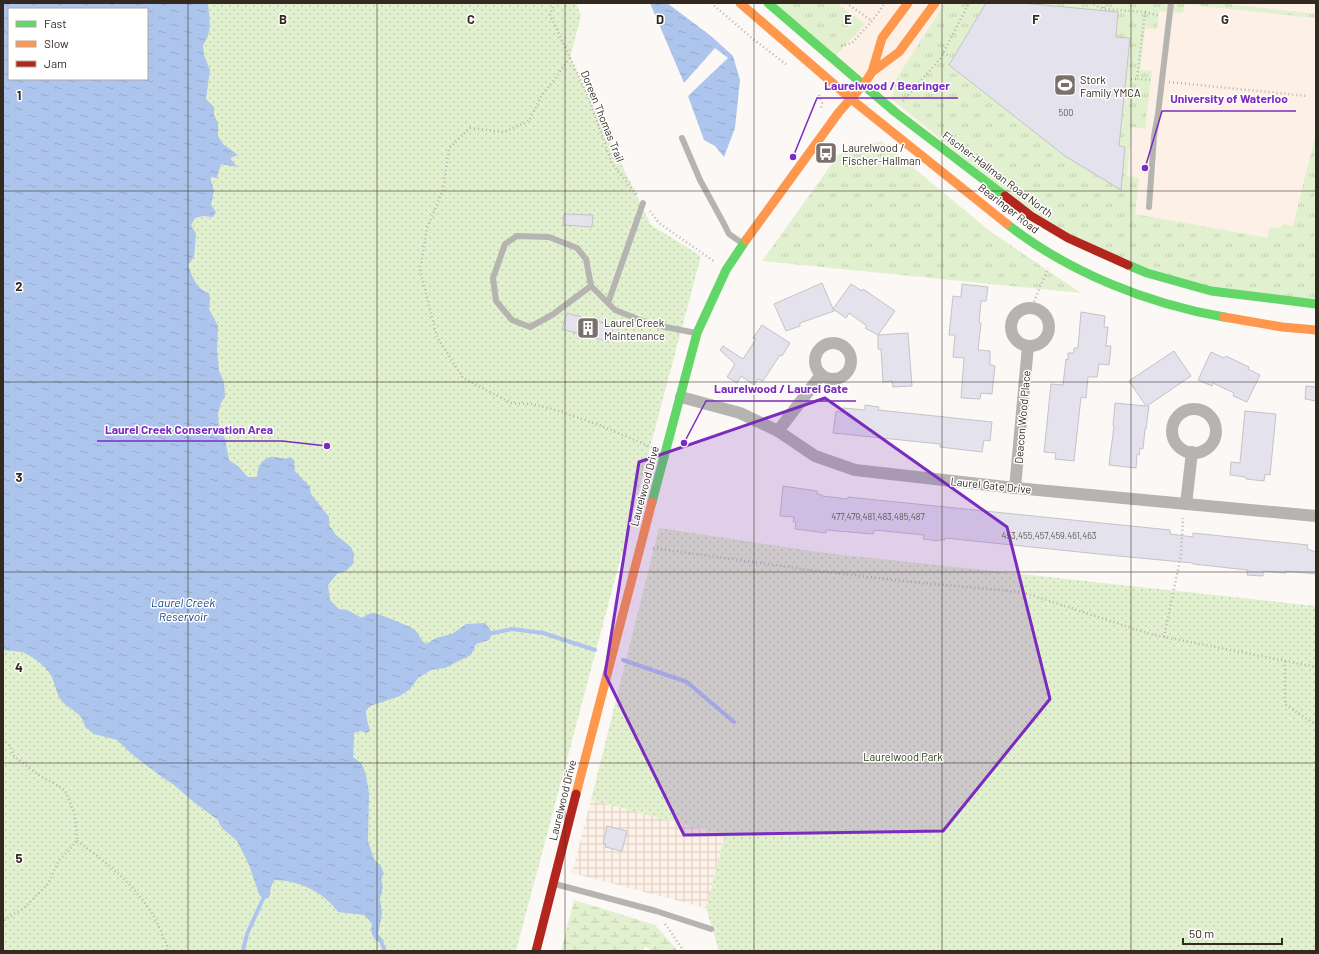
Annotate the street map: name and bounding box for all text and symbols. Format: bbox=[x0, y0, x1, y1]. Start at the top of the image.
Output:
legend bbox=[8, 8, 148, 80]
text: B bbox=[279, 11, 287, 27]
text: C bbox=[467, 11, 475, 27]
text: D bbox=[656, 11, 664, 27]
text: E bbox=[844, 11, 852, 27]
text: F bbox=[1032, 11, 1040, 27]
text: G bbox=[1221, 11, 1229, 27]
text: Fast bbox=[44, 16, 67, 30]
text: Slow bbox=[44, 36, 69, 50]
text: Jam bbox=[44, 56, 67, 70]
street label: Doreen Thomas Trail bbox=[579, 68, 627, 164]
sports icon: Stork Family YMCA bbox=[1052, 72, 1078, 98]
place label: Stork Family YMCA bbox=[1080, 73, 1141, 99]
callout: Laurelwood / Bearinger bbox=[817, 74, 958, 98]
text: Laurelwood / Bearinger bbox=[824, 78, 950, 92]
text: 1 bbox=[17, 87, 21, 103]
callout: University of Waterloo bbox=[1162, 87, 1296, 111]
text: University of Waterloo bbox=[1170, 91, 1288, 105]
house number: 500 bbox=[1059, 107, 1073, 118]
street label: Fischer-Hallman Road North bbox=[940, 128, 1056, 220]
bus stop icon: Laurelwood / Fischer-Hallman bbox=[813, 140, 839, 166]
place label: Laurelwood / Fischer-Hallman bbox=[842, 141, 921, 167]
street label: Bearinger Road bbox=[976, 180, 1042, 236]
text: 2 bbox=[15, 278, 23, 294]
building icon: Laurel Creek Maintenance bbox=[575, 315, 601, 341]
place label: Laurel Creek Maintenance bbox=[604, 316, 665, 342]
street label: Deacon Wood Place bbox=[1011, 370, 1033, 464]
callout: Laurelwood / Laurel Gate bbox=[706, 377, 856, 401]
text: Laurelwood / Laurel Gate bbox=[714, 381, 848, 395]
callout: Laurel Creek Conservation Area bbox=[97, 417, 282, 441]
text: Laurel Creek Conservation Area bbox=[105, 422, 273, 436]
street label: Laurelwood Drive bbox=[627, 444, 661, 528]
text: 3 bbox=[15, 469, 23, 485]
street label: Laurel Gate Drive bbox=[950, 474, 1032, 496]
house number: 477,479,481,483,485,487 bbox=[831, 511, 925, 522]
house number: 453,455,457,459.461,463 bbox=[1002, 530, 1097, 541]
water label: Laurel Creek Reservoir bbox=[151, 595, 215, 623]
text: 4 bbox=[15, 659, 23, 675]
park label: Laurelwood Park bbox=[863, 750, 943, 763]
street label: Laurelwood Drive bbox=[546, 758, 578, 842]
text: 5 bbox=[15, 850, 23, 866]
scale bar bbox=[1183, 920, 1282, 946]
text: 50 m bbox=[1189, 926, 1214, 940]

